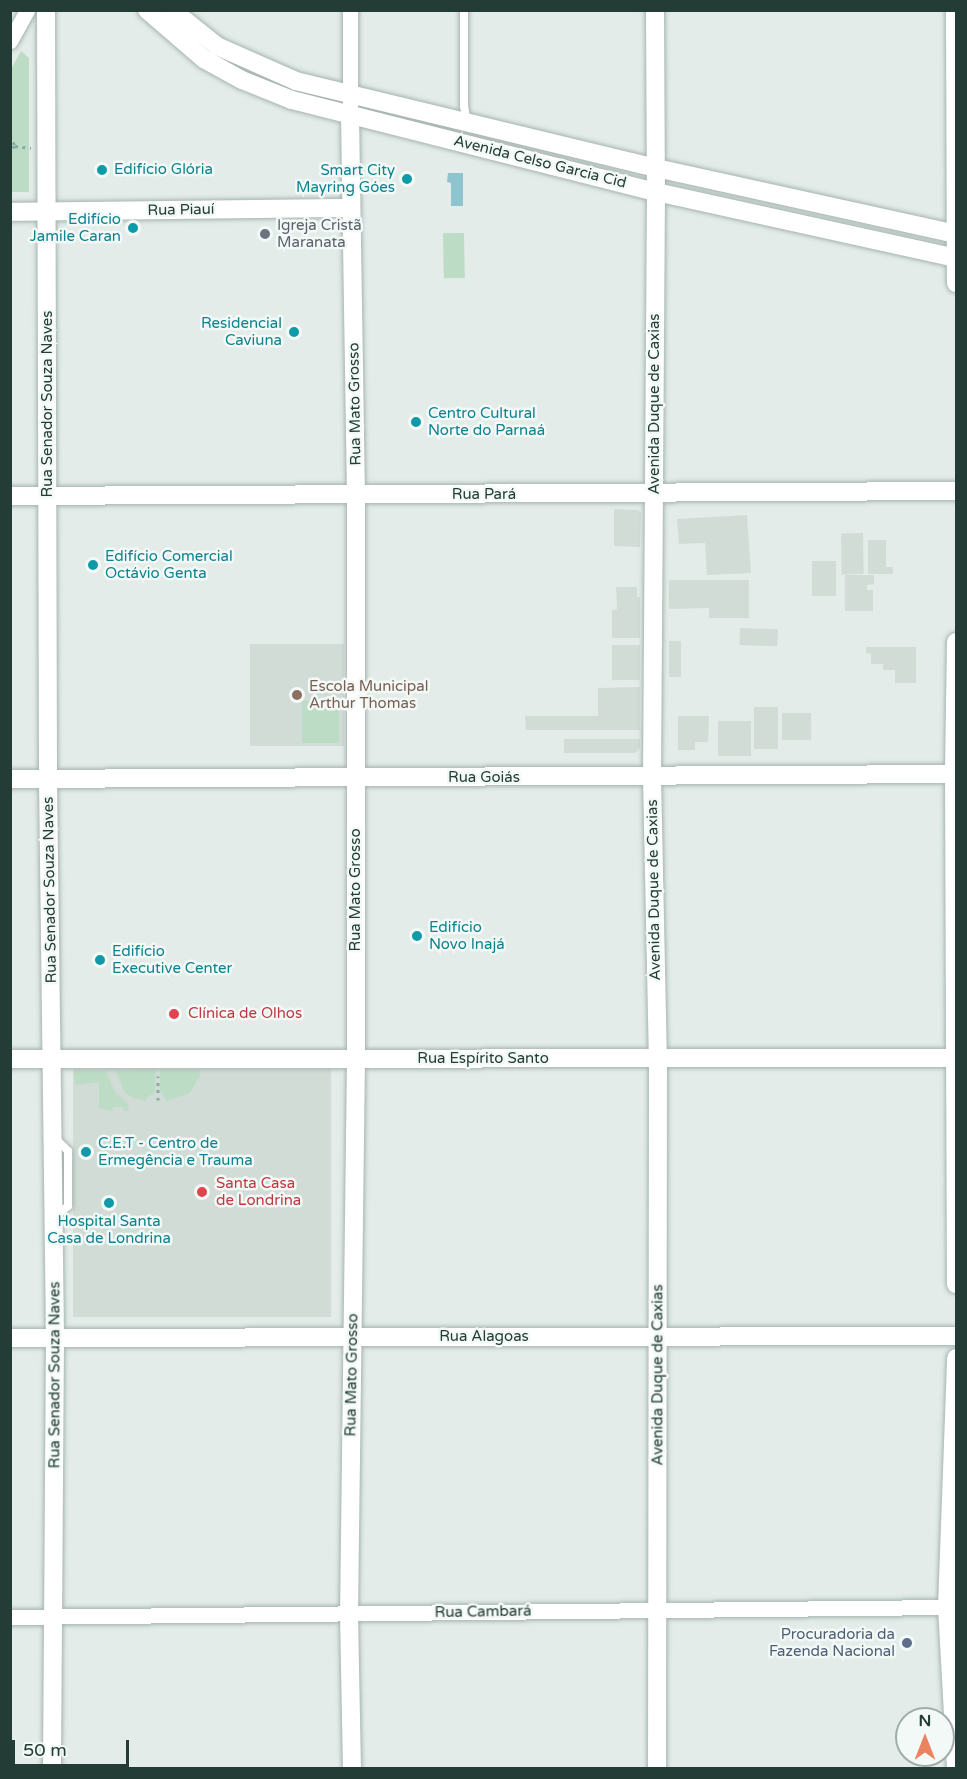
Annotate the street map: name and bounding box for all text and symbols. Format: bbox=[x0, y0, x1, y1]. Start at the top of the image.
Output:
street label: Avenida Celso Garcia Cid bbox=[452, 132, 628, 192]
place label: Edifício Glória bbox=[114, 161, 213, 179]
place label: Smart City Mayring Góes bbox=[296, 161, 395, 196]
marker: Edifício Glória bbox=[95, 163, 109, 177]
marker: Smart City Mayring Góes bbox=[400, 172, 414, 186]
street label: Rua Piauí bbox=[147, 200, 215, 220]
place label: Edifício Jamile Caran bbox=[30, 210, 121, 245]
place label: Igreja Cristã Maranata bbox=[277, 216, 362, 251]
marker: Edifício Jamile Caran bbox=[126, 221, 140, 235]
marker: Igreja Cristã Maranata bbox=[258, 227, 272, 241]
street label: Rua Senador Souza Naves bbox=[39, 311, 57, 497]
street label: Avenida Duque de Caxias bbox=[646, 313, 664, 495]
place label: Residencial Caviuna bbox=[201, 314, 282, 349]
marker: Residencial Caviuna bbox=[287, 325, 301, 339]
street label: Rua Mato Grosso bbox=[345, 342, 365, 466]
place label: Centro Cultural Norte do Parnaá bbox=[428, 404, 545, 439]
marker: Centro Cultural Norte do Parnaá bbox=[409, 415, 423, 429]
street label: Rua Pará bbox=[452, 486, 516, 504]
place label: Edifício Comercial Octávio Genta bbox=[105, 547, 233, 582]
marker: Edifício Comercial Octávio Genta bbox=[86, 558, 100, 572]
place label: Escola Municipal Arthur Thomas bbox=[309, 677, 428, 712]
marker: Escola Municipal Arthur Thomas bbox=[290, 688, 304, 702]
street label: Rua Goiás bbox=[448, 769, 520, 787]
street label: Rua Senador Souza Naves bbox=[39, 796, 61, 984]
street label: Avenida Duque de Caxias bbox=[643, 799, 665, 981]
street label: Rua Mato Grosso bbox=[347, 828, 365, 952]
place label: Edifício Novo Inajá bbox=[429, 918, 505, 953]
marker: Edifício Novo Inajá bbox=[410, 929, 424, 943]
place label: Edifício Executive Center bbox=[112, 942, 232, 977]
marker: Edifício Executive Center bbox=[93, 953, 107, 967]
marker: Clínica de Olhos bbox=[165, 1005, 183, 1023]
place label: Clínica de Olhos bbox=[188, 1005, 302, 1023]
street label: Rua Espírito Santo bbox=[417, 1050, 549, 1068]
place label: C.E.T - Centro de Ermegência e Trauma bbox=[98, 1134, 253, 1169]
marker: C.E.T - Centro de Ermegência e Trauma bbox=[79, 1145, 93, 1159]
place label: Santa Casa de Londrina bbox=[216, 1174, 301, 1209]
marker: Santa Casa de Londrina bbox=[193, 1183, 211, 1201]
marker: Hospital Santa Casa de Londrina bbox=[102, 1196, 116, 1210]
place label: Hospital Santa Casa de Londrina bbox=[47, 1212, 171, 1247]
street label: Rua Senador Souza Naves bbox=[46, 1282, 64, 1468]
street label: Avenida Duque de Caxias bbox=[649, 1284, 667, 1466]
street label: Rua Mato Grosso bbox=[342, 1313, 362, 1437]
street label: Rua Alagoas bbox=[439, 1328, 529, 1346]
street label: Rua Cambará bbox=[434, 1602, 532, 1622]
place label: Procuradoria da Fazenda Nacional bbox=[769, 1625, 895, 1660]
marker: Procuradoria da Fazenda Nacional bbox=[900, 1636, 914, 1650]
north arrow bbox=[895, 1707, 955, 1767]
text: N bbox=[919, 1711, 931, 1731]
scale bar bbox=[15, 1728, 132, 1766]
text: 50 m bbox=[23, 1739, 67, 1761]

